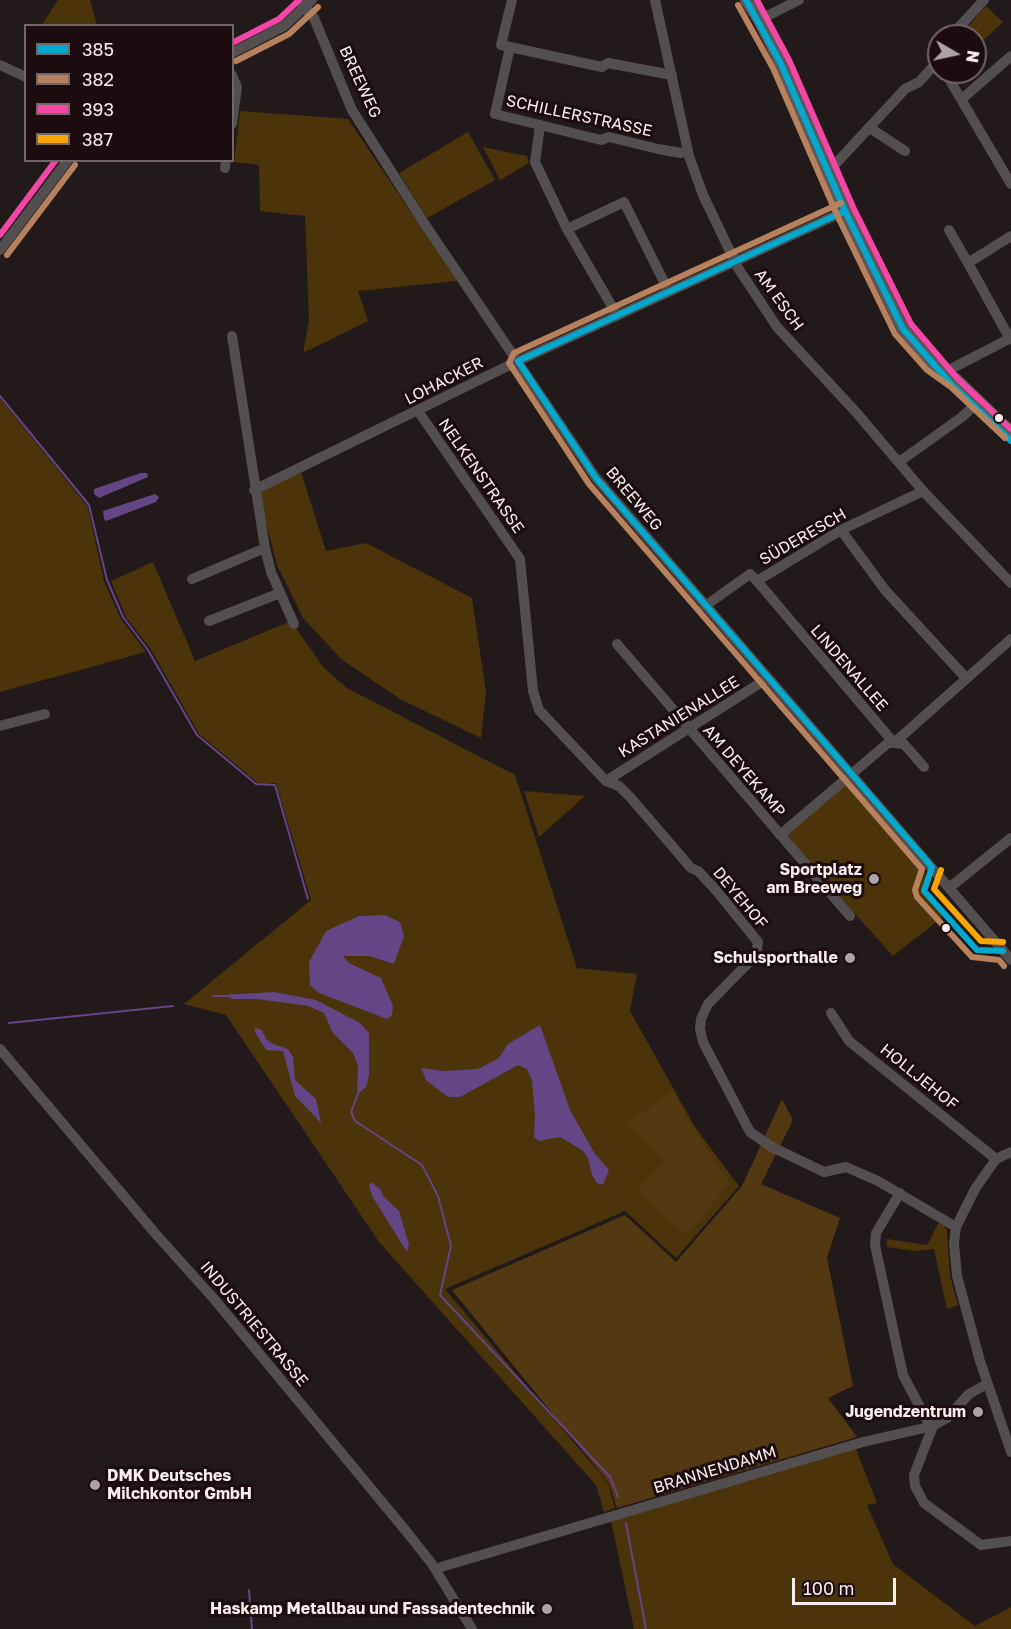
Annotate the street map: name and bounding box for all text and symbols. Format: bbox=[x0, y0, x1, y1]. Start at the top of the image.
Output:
legend bbox=[24, 24, 234, 162]
north arrow bbox=[927, 24, 987, 84]
text: 385 bbox=[82, 38, 114, 60]
street label: BREEWEG bbox=[335, 43, 385, 121]
text: N bbox=[962, 49, 984, 64]
text: 382 bbox=[82, 68, 114, 90]
street label: SCHILLERSTRASSE bbox=[504, 91, 654, 141]
text: 393 bbox=[82, 98, 114, 120]
text: 387 bbox=[82, 128, 113, 150]
street label: AM ESCH bbox=[750, 265, 808, 335]
street label: LOHACKER bbox=[402, 353, 486, 409]
unlabelled marker bbox=[993, 412, 1005, 424]
street label: NELKENSTRASSE bbox=[434, 415, 528, 537]
street label: BREEWEG bbox=[602, 463, 666, 535]
street label: SÜDERESCH bbox=[756, 504, 850, 570]
street label: LINDENALLEE bbox=[806, 621, 892, 715]
street label: KASTANIENALLEE bbox=[615, 672, 743, 762]
street label: AM DEYEKAMP bbox=[699, 721, 789, 821]
place label: Sportplatz am Breeweg bbox=[766, 860, 862, 898]
street label: DEYEHOF bbox=[709, 863, 771, 933]
marker: Sportplatz am Breeweg bbox=[867, 872, 881, 886]
unlabelled marker bbox=[940, 922, 952, 934]
place label: Schulsporthalle bbox=[713, 948, 838, 968]
marker: Schulsporthalle bbox=[843, 951, 857, 965]
street label: HOLLJEHOF bbox=[876, 1040, 962, 1114]
street label: INDUSTRIESTRASSE bbox=[196, 1258, 312, 1390]
place label: Jugendzentrum bbox=[845, 1402, 966, 1422]
marker: Jugendzentrum bbox=[971, 1405, 985, 1419]
street label: BRANNENDAMM bbox=[651, 1442, 779, 1498]
place label: DMK Deutsches Milchkontor GmbH bbox=[107, 1466, 252, 1504]
marker: DMK Deutsches Milchkontor GmbH bbox=[88, 1478, 102, 1492]
scale bar bbox=[795, 1566, 898, 1604]
text: 100 m bbox=[803, 1577, 854, 1599]
place label: Haskamp Metallbau und Fassadentechnik bbox=[210, 1599, 535, 1619]
marker: Haskamp Metallbau und Fassadentechnik bbox=[540, 1602, 554, 1616]

